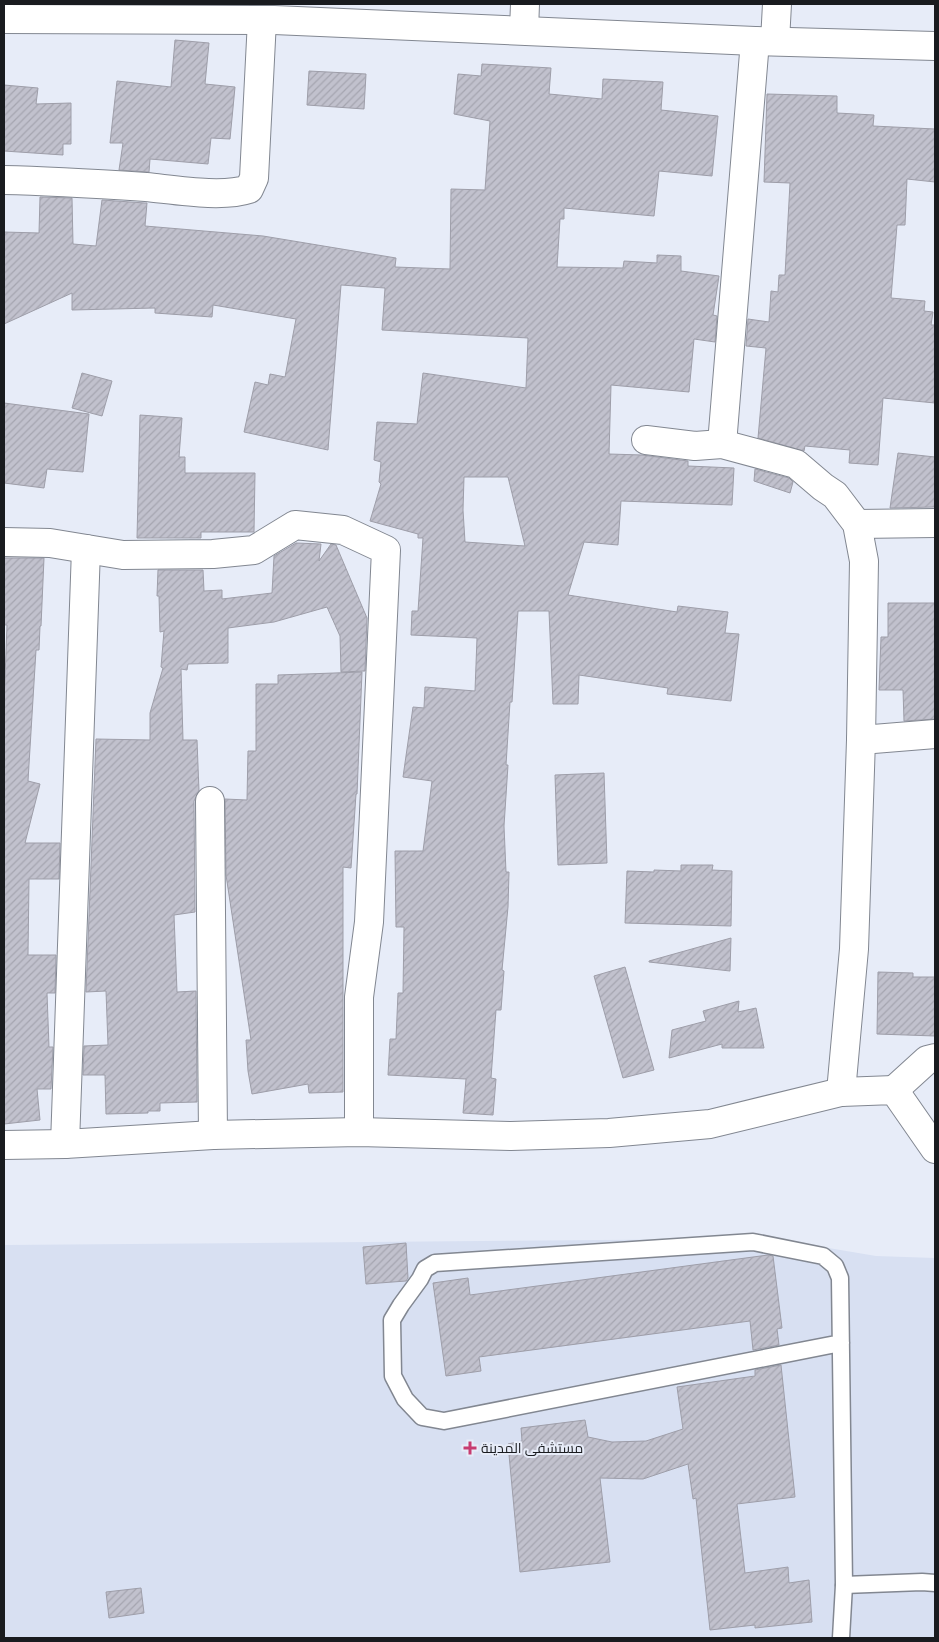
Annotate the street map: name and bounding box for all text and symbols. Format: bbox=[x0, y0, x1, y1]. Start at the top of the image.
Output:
place label: مستشفى المدينة bbox=[481, 1440, 583, 1456]
marker: مستشفى المدينة bbox=[463, 1441, 477, 1455]

